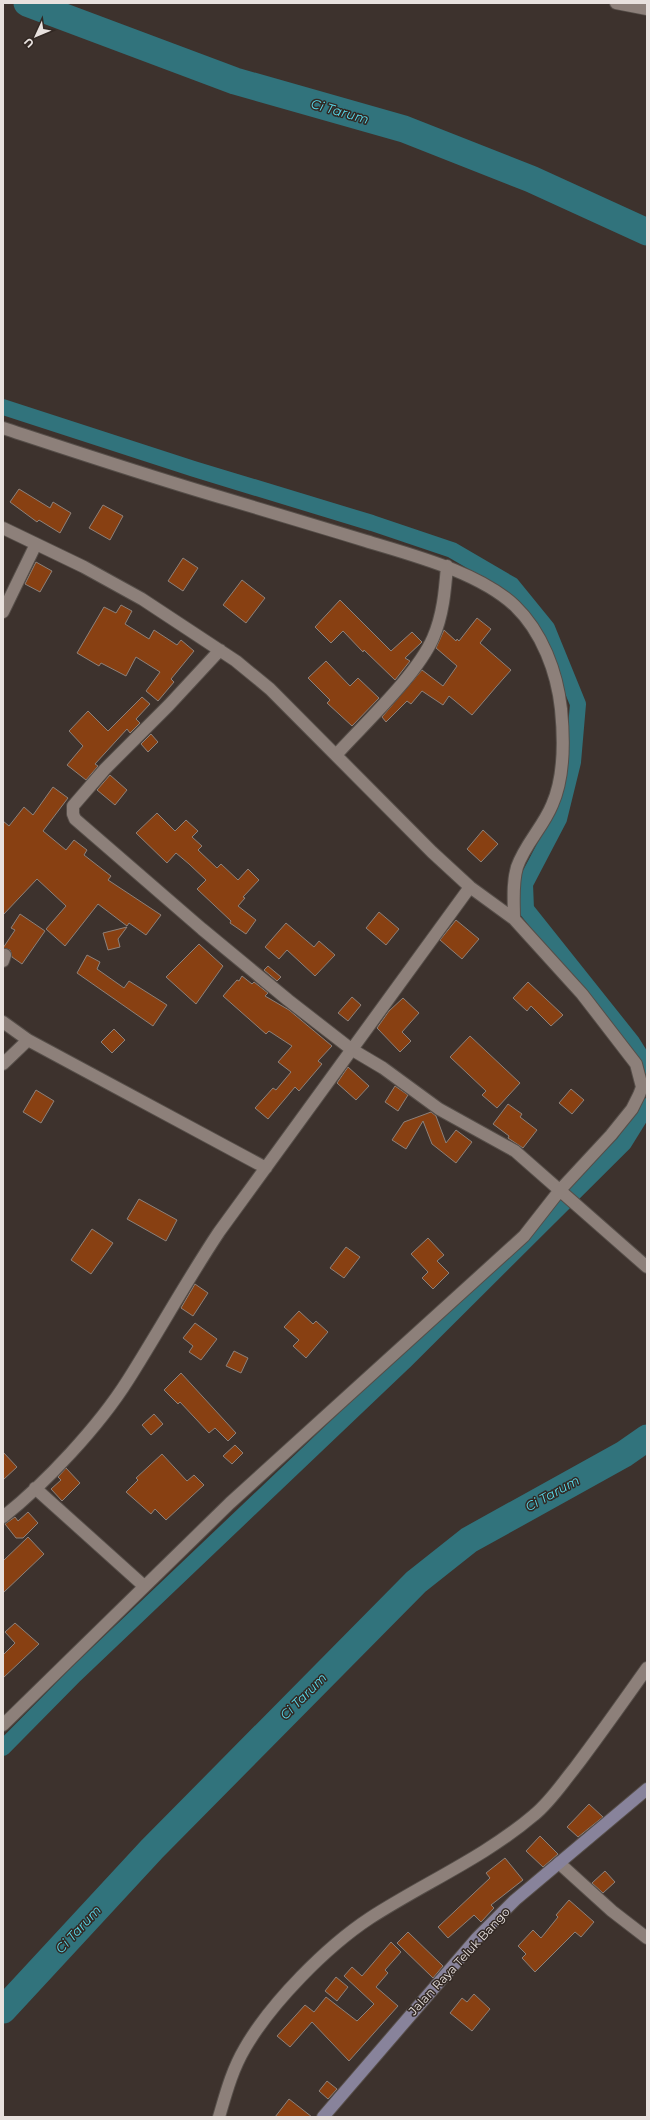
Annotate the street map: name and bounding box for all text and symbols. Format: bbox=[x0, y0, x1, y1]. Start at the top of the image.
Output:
north arrow bbox=[16, 16, 56, 56]
text: U bbox=[21, 35, 37, 51]
water label: Ci Tarum bbox=[309, 95, 371, 127]
water label: Ci Tarum bbox=[522, 1472, 582, 1514]
water label: Ci Tarum bbox=[276, 1669, 330, 1723]
water label: Ci Tarum bbox=[52, 1902, 104, 1956]
street label: Jalan Raya Teluk Bango bbox=[405, 1904, 513, 2019]

